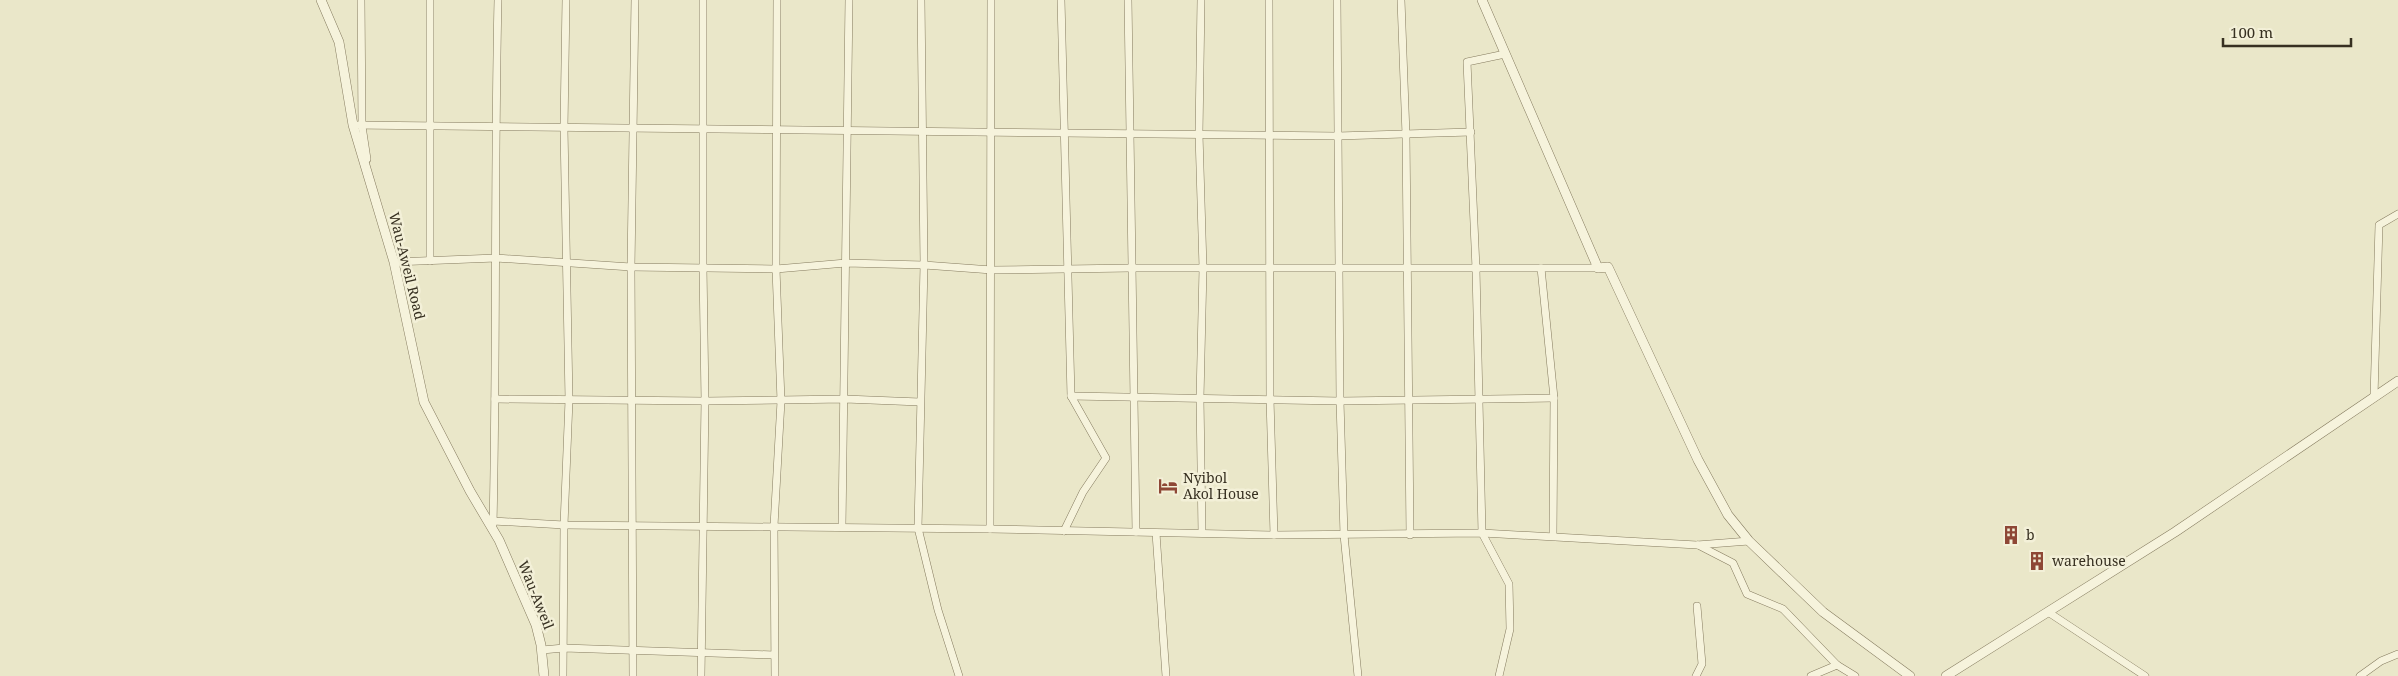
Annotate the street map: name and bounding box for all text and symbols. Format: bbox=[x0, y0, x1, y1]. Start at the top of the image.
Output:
scale bar bbox=[2223, 15, 2350, 47]
text: 100 m bbox=[2230, 22, 2273, 42]
street label: Wau-Aweil Road bbox=[385, 210, 430, 322]
place label: Nyibol Akol House bbox=[1183, 468, 1259, 503]
hotel icon: Nyibol Akol House bbox=[1157, 475, 1179, 497]
building icon: b bbox=[2000, 524, 2022, 546]
place label: b bbox=[2026, 525, 2035, 544]
building icon: warehouse bbox=[2026, 550, 2048, 572]
place label: warehouse bbox=[2052, 551, 2126, 570]
street label: Wau-Aweil bbox=[514, 558, 559, 633]

